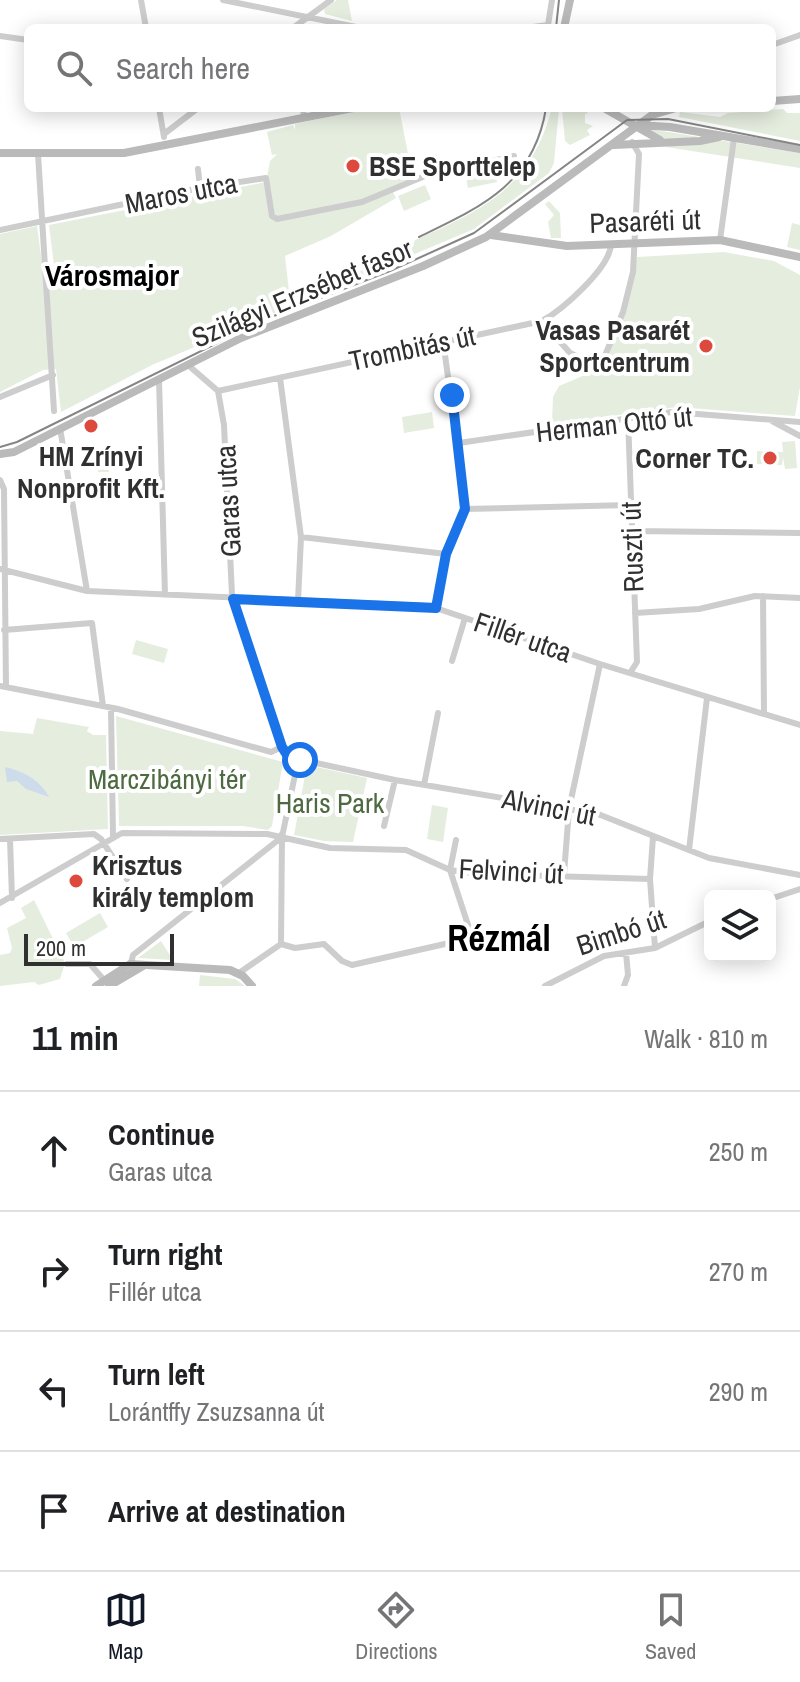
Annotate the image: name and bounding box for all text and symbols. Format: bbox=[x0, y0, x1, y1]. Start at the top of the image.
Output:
search box bbox=[24, 24, 776, 112]
icon: search bbox=[52, 46, 96, 90]
text: Search here bbox=[116, 48, 250, 88]
place label: BSE Sporttelep bbox=[369, 147, 536, 185]
marker: BSE Sporttelep bbox=[344, 157, 362, 175]
street label: Maros utca bbox=[122, 163, 241, 222]
street label: Pasaréti út bbox=[589, 200, 701, 242]
street label: Szilágyi Erzsébet fasor bbox=[186, 229, 418, 357]
district label: Városmajor bbox=[45, 255, 179, 295]
place label: Vasas Pasarét Sportcentrum bbox=[536, 311, 690, 381]
street label: Trombitás út bbox=[345, 316, 479, 380]
marker: Vasas Pasarét Sportcentrum bbox=[697, 337, 715, 355]
route end bbox=[434, 377, 470, 413]
street label: Herman Ottó út bbox=[534, 397, 694, 451]
marker: HM Zrínyi Nonprofit Kft. bbox=[82, 417, 100, 435]
place label: HM Zrínyi Nonprofit Kft. bbox=[17, 437, 165, 507]
place label: Corner TC. bbox=[635, 439, 754, 477]
street label: Garas utca bbox=[206, 444, 250, 558]
marker: Corner TC. bbox=[761, 449, 779, 467]
street label: Ruszti út bbox=[611, 501, 653, 593]
street label: Fillér utca bbox=[469, 603, 577, 671]
route start bbox=[282, 742, 318, 778]
park label: Marczibányi tér bbox=[88, 760, 246, 798]
street label: Alvinci út bbox=[498, 779, 599, 835]
park label: Haris Park bbox=[276, 784, 385, 822]
place label: Krisztus király templom bbox=[92, 846, 254, 916]
street label: Felvinci út bbox=[458, 849, 564, 893]
marker: Krisztus király templom bbox=[67, 872, 85, 890]
map controls bbox=[704, 890, 776, 962]
button: layers bbox=[704, 890, 776, 962]
street label: Bimbó út bbox=[571, 900, 671, 964]
district label: Rézmál bbox=[447, 914, 551, 962]
scale bar bbox=[24, 930, 174, 966]
text: 200 m bbox=[36, 933, 86, 963]
text: 11 min bbox=[32, 1015, 119, 1061]
text: Walk · 810 m bbox=[644, 1021, 768, 1056]
text: Continue bbox=[108, 1114, 215, 1154]
icon: ahead bbox=[32, 1129, 76, 1173]
text: 250 m bbox=[709, 1134, 768, 1169]
text: Garas utca bbox=[108, 1154, 212, 1189]
text: Turn right bbox=[108, 1234, 222, 1274]
icon: right bbox=[32, 1249, 76, 1293]
text: 270 m bbox=[709, 1254, 768, 1289]
text: Fillér utca bbox=[108, 1274, 202, 1309]
text: Turn left bbox=[108, 1354, 205, 1394]
icon: left bbox=[32, 1369, 76, 1413]
text: 290 m bbox=[709, 1374, 768, 1409]
text: Lorántffy Zsuzsanna út bbox=[108, 1394, 325, 1429]
icon: arrive bbox=[32, 1489, 76, 1533]
text: Arrive at destination bbox=[108, 1491, 346, 1531]
tab: Map bbox=[104, 1588, 148, 1666]
tab: Directions bbox=[355, 1588, 438, 1666]
tab: Saved bbox=[645, 1588, 696, 1666]

